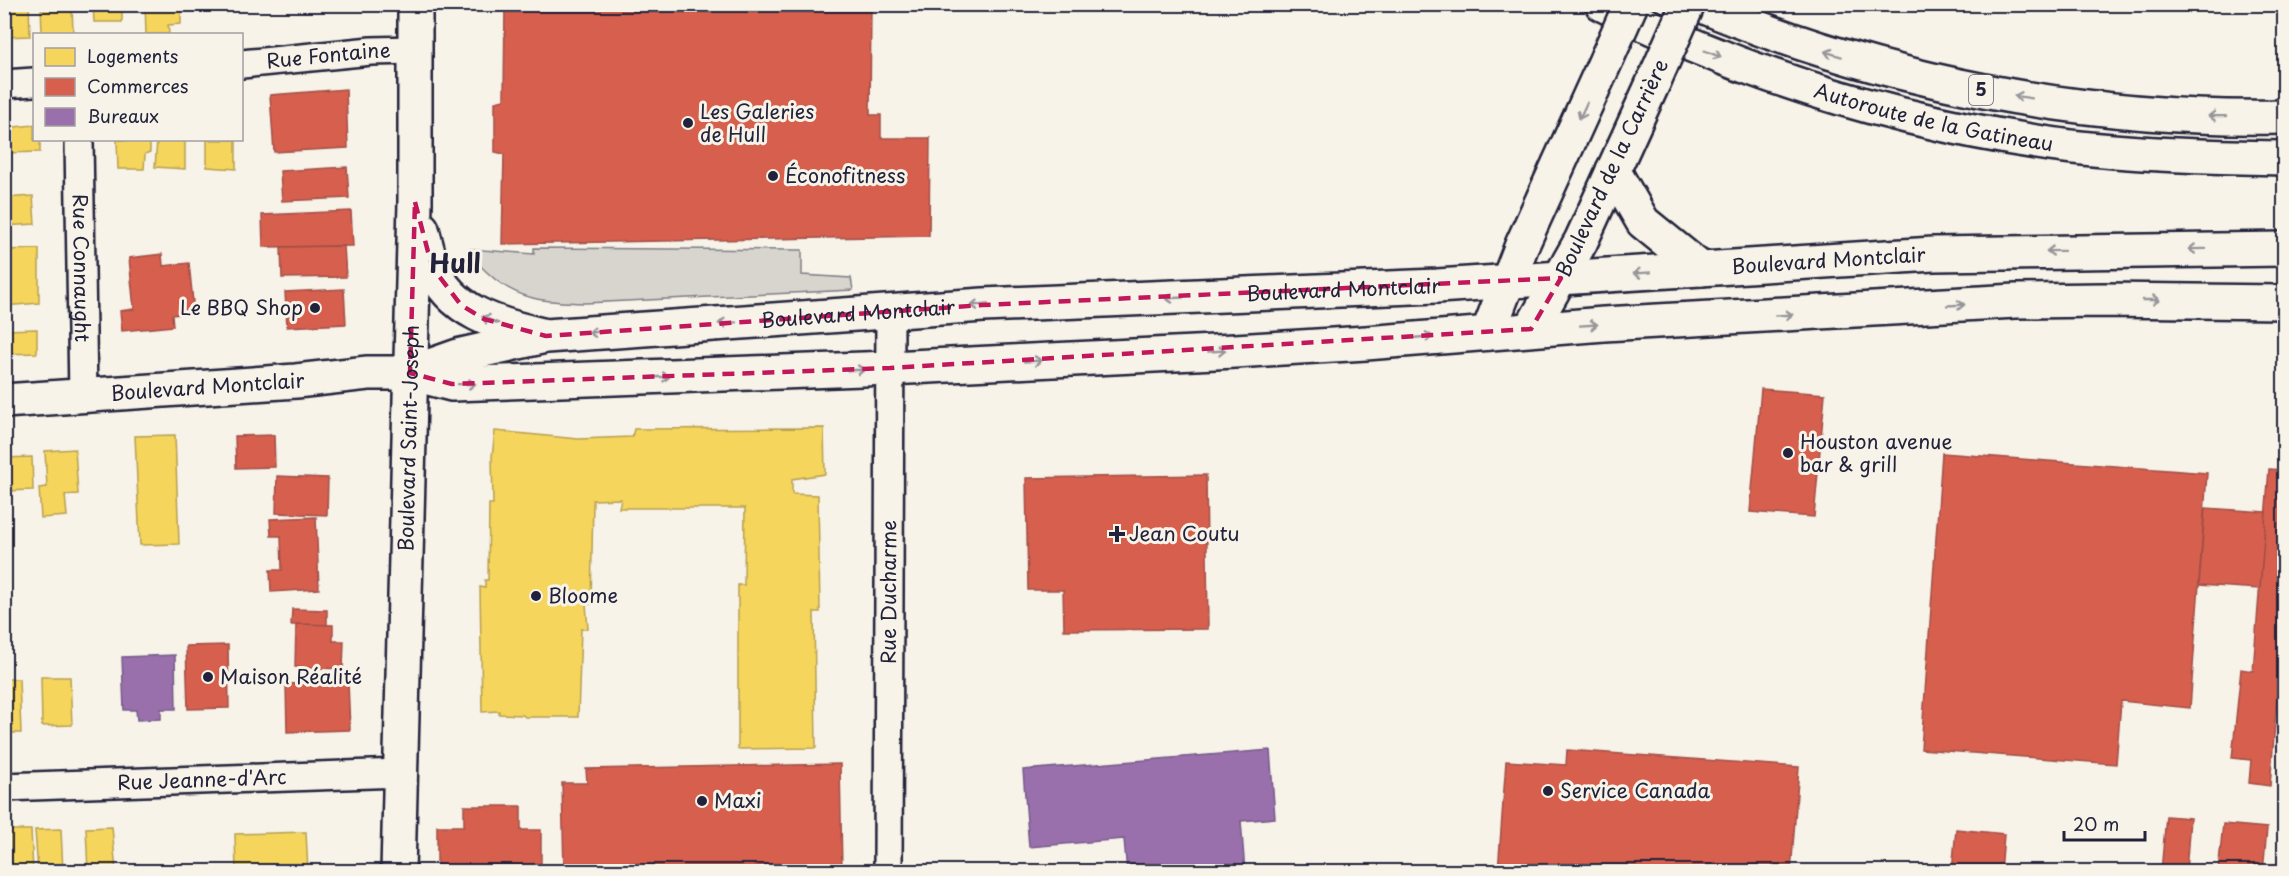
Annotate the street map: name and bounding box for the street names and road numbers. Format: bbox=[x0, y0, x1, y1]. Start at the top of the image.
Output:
street label: Rue Fontaine bbox=[265, 35, 391, 75]
street label: Boulevard de la Carrière bbox=[1547, 54, 1675, 281]
street label: Autoroute de la Gatineau bbox=[1811, 75, 2055, 158]
road number: 5 bbox=[1969, 75, 1993, 105]
street label: Rue Connaught bbox=[66, 194, 98, 342]
street label: Boulevard Montclair bbox=[1731, 238, 1927, 281]
street label: Boulevard Montclair bbox=[1246, 270, 1442, 308]
street label: Boulevard Montclair bbox=[760, 291, 957, 335]
street label: Boulevard Saint-Joseph bbox=[390, 324, 426, 552]
street label: Boulevard Montclair bbox=[110, 364, 307, 408]
street label: Rue Ducharme bbox=[873, 520, 903, 664]
street label: Rue Jeanne-d'Arc bbox=[117, 761, 287, 797]

